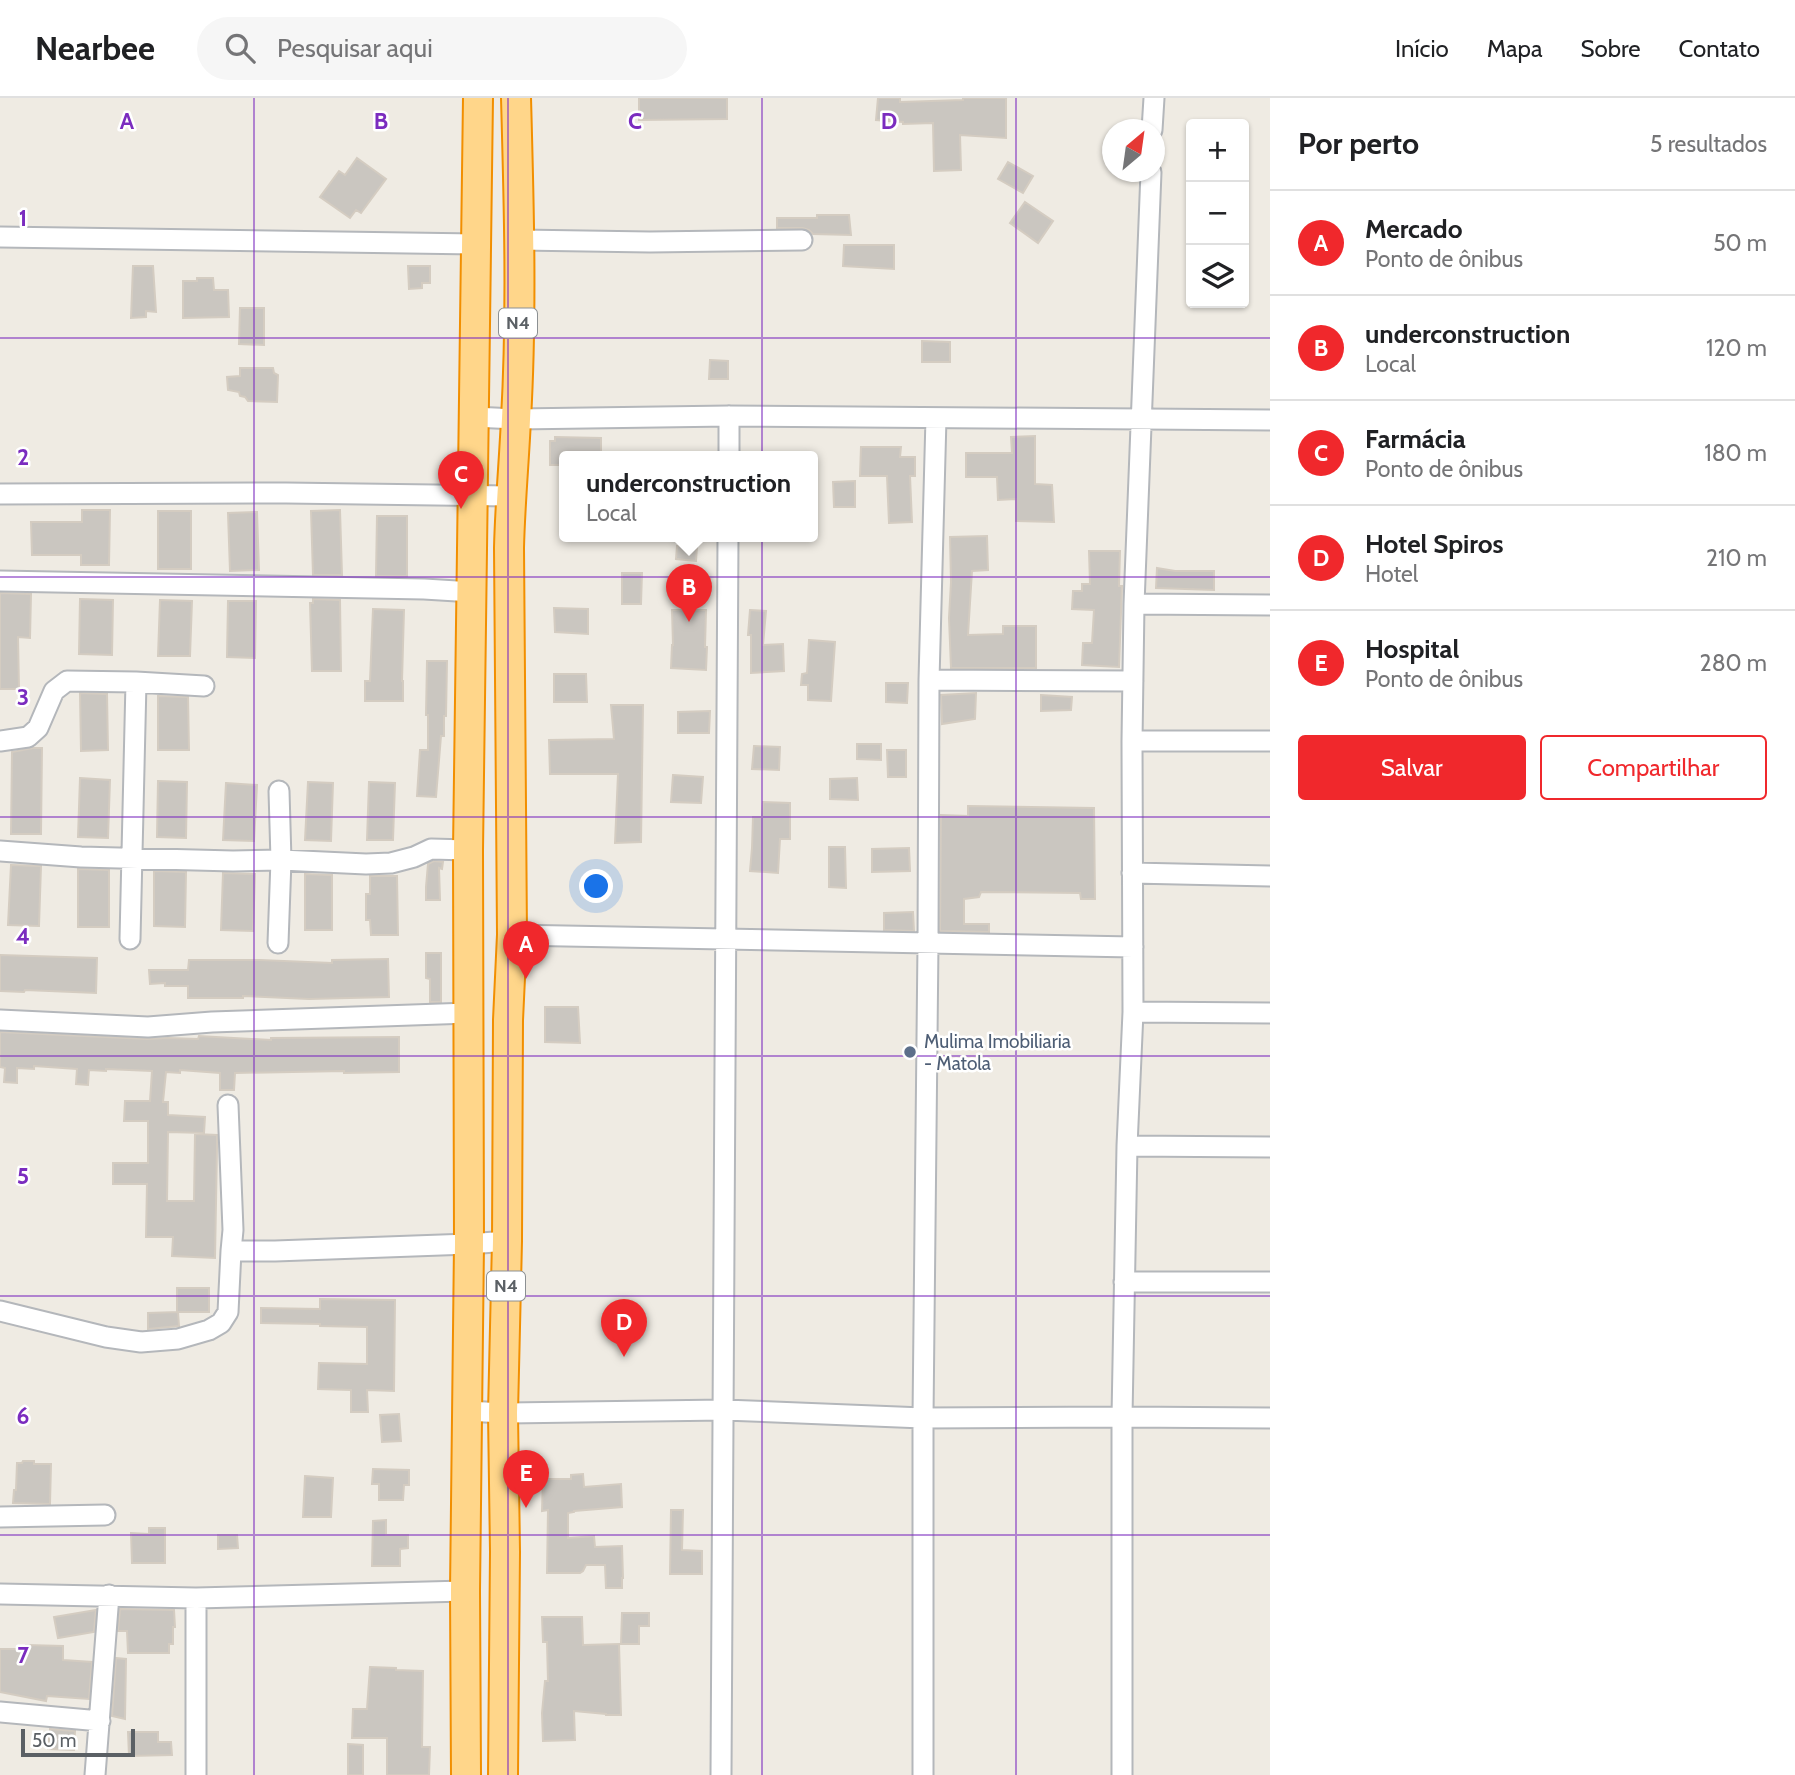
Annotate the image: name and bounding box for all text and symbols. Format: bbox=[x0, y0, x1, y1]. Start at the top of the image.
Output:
search box bbox=[197, 17, 687, 80]
text: Nearbee bbox=[35, 28, 155, 68]
icon: search bbox=[221, 29, 259, 67]
text: Pesquisar aqui bbox=[277, 32, 433, 64]
text: Início bbox=[1395, 34, 1449, 63]
text: Mapa bbox=[1487, 34, 1542, 63]
text: Sobre bbox=[1580, 34, 1641, 63]
text: Contato bbox=[1679, 34, 1760, 63]
text: A bbox=[120, 107, 135, 135]
text: B bbox=[374, 107, 388, 135]
text: C bbox=[628, 107, 642, 135]
text: D bbox=[881, 107, 897, 135]
north arrow bbox=[1102, 119, 1165, 182]
map controls bbox=[1186, 119, 1249, 308]
button: + bbox=[1186, 119, 1249, 182]
text: Por perto bbox=[1298, 125, 1419, 162]
text: 5 resultados bbox=[1650, 130, 1767, 158]
button: − bbox=[1186, 182, 1249, 245]
text: 1 bbox=[19, 204, 27, 232]
text: Mercado bbox=[1365, 213, 1463, 245]
text: A bbox=[1314, 229, 1328, 257]
text: 50 m bbox=[1713, 229, 1767, 257]
button: layers bbox=[1186, 245, 1249, 308]
text: Ponto de ônibus bbox=[1365, 245, 1523, 273]
road number: N4 bbox=[499, 308, 537, 338]
text: underconstruction bbox=[1365, 318, 1570, 350]
text: B bbox=[1314, 334, 1328, 362]
text: 120 m bbox=[1706, 334, 1767, 362]
text: Local bbox=[1365, 350, 1416, 378]
text: Farmácia bbox=[1365, 423, 1466, 455]
text: C bbox=[1314, 439, 1328, 467]
text: 180 m bbox=[1704, 439, 1767, 467]
text: 2 bbox=[17, 443, 29, 471]
pin: C bbox=[438, 451, 484, 509]
popup bbox=[559, 451, 818, 542]
text: Ponto de ônibus bbox=[1365, 455, 1523, 483]
text: underconstruction bbox=[586, 467, 791, 499]
text: Local bbox=[586, 499, 637, 527]
text: Hotel Spiros bbox=[1365, 528, 1504, 560]
text: D bbox=[1313, 544, 1329, 572]
text: 210 m bbox=[1706, 544, 1767, 572]
text: Hotel bbox=[1365, 560, 1418, 588]
pin: B bbox=[666, 564, 712, 622]
text: Hospital bbox=[1365, 633, 1459, 665]
text: E bbox=[1314, 649, 1328, 677]
text: 280 m bbox=[1700, 649, 1767, 677]
text: Ponto de ônibus bbox=[1365, 665, 1523, 693]
text: 3 bbox=[17, 683, 29, 711]
button: Salvar bbox=[1298, 735, 1526, 800]
button: Compartilhar bbox=[1540, 735, 1767, 800]
your location bbox=[579, 869, 613, 903]
pin: A bbox=[503, 921, 549, 979]
text: 4 bbox=[16, 922, 30, 950]
place label: Mulima Imobiliaria - Matola bbox=[924, 1030, 1071, 1075]
marker: Mulima Imobiliaria - Matola bbox=[902, 1044, 918, 1060]
text: 5 bbox=[17, 1162, 29, 1190]
road number: N4 bbox=[487, 1272, 525, 1301]
pin: D bbox=[601, 1299, 647, 1357]
text: 6 bbox=[17, 1402, 29, 1430]
pin: E bbox=[503, 1450, 549, 1508]
text: 7 bbox=[17, 1641, 29, 1669]
scale bar bbox=[21, 1726, 135, 1758]
text: 50 m bbox=[32, 1729, 76, 1752]

